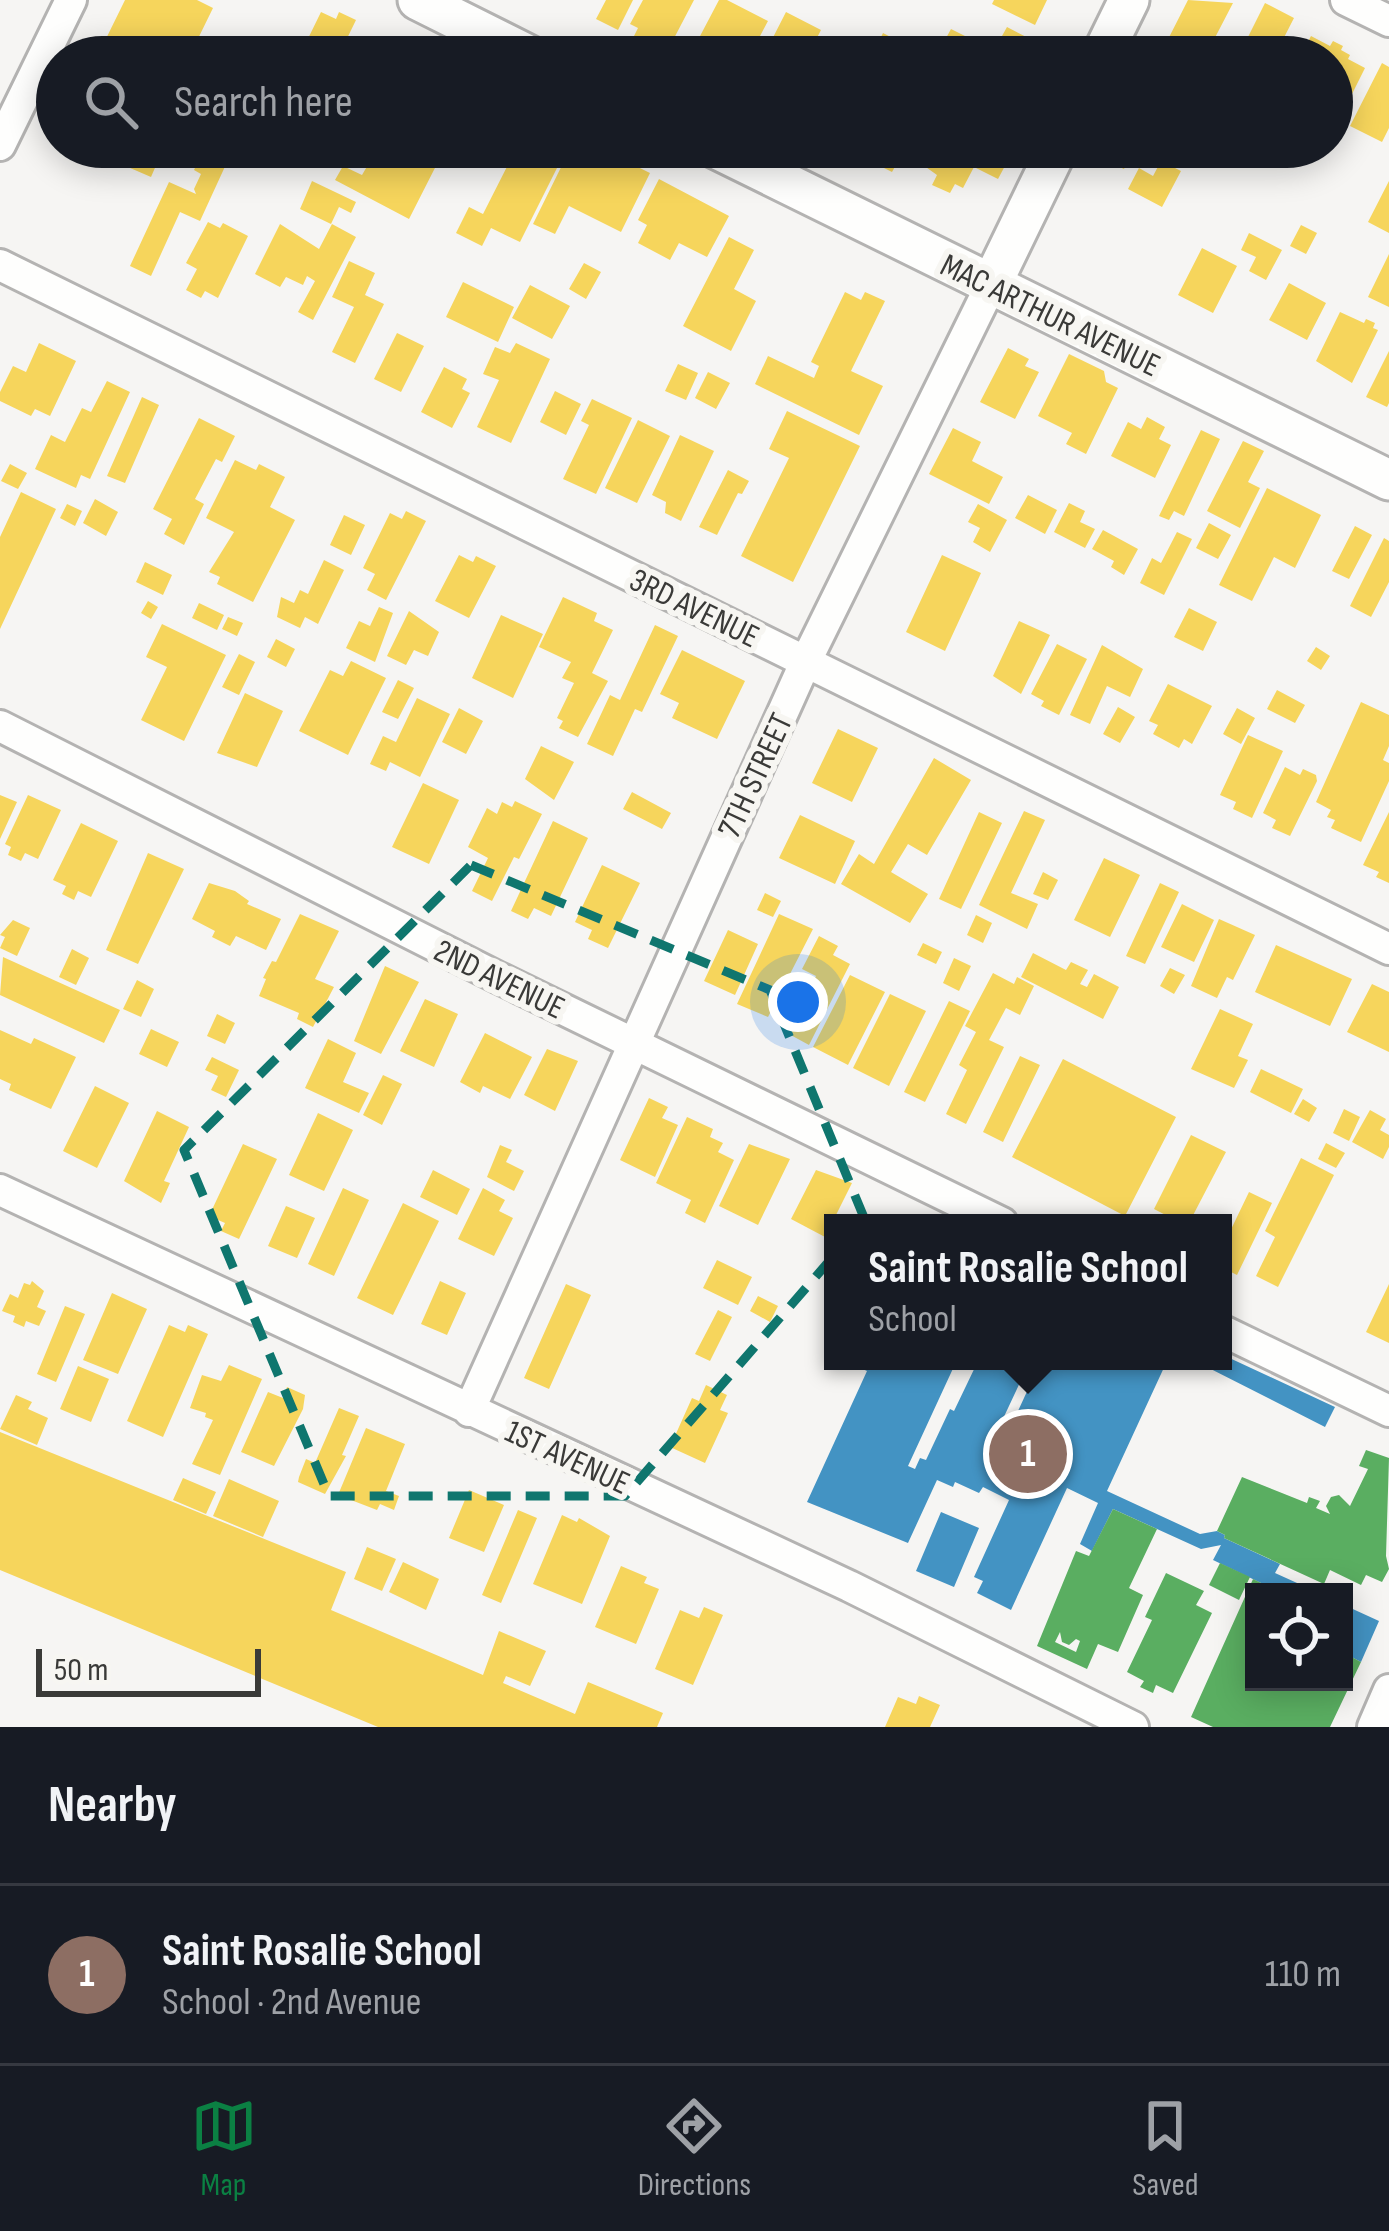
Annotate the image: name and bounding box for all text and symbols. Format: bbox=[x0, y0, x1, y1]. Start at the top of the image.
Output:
search box bbox=[36, 36, 1353, 168]
icon: search bbox=[78, 69, 144, 135]
text: Search here bbox=[174, 75, 353, 130]
street label: MAC ARTHUR AVENUE bbox=[934, 245, 1166, 386]
street label: 3RD AVENUE bbox=[623, 560, 765, 657]
street label: 7TH STREET bbox=[710, 707, 802, 844]
street label: 2ND AVENUE bbox=[427, 931, 571, 1029]
your location bbox=[768, 972, 828, 1032]
popup bbox=[824, 1214, 1232, 1370]
text: Saint Rosalie School bbox=[868, 1241, 1188, 1296]
text: School bbox=[868, 1296, 957, 1343]
pin: 1 bbox=[989, 1409, 1067, 1499]
street label: 1ST AVENUE bbox=[499, 1412, 636, 1504]
map controls bbox=[1245, 1583, 1353, 1691]
button: locate bbox=[1245, 1583, 1353, 1691]
scale bar bbox=[36, 1643, 261, 1696]
text: 50 m bbox=[54, 1650, 108, 1690]
text: Nearby bbox=[48, 1775, 177, 1836]
text: Saint Rosalie School bbox=[162, 1924, 482, 1979]
text: 1 bbox=[79, 1951, 95, 1998]
text: 110 m bbox=[1265, 1951, 1341, 1998]
text: School · 2nd Avenue bbox=[162, 1979, 421, 2026]
tab: Map bbox=[191, 2093, 257, 2205]
tab: Directions bbox=[638, 2093, 751, 2205]
tab: Saved bbox=[1132, 2093, 1198, 2205]

